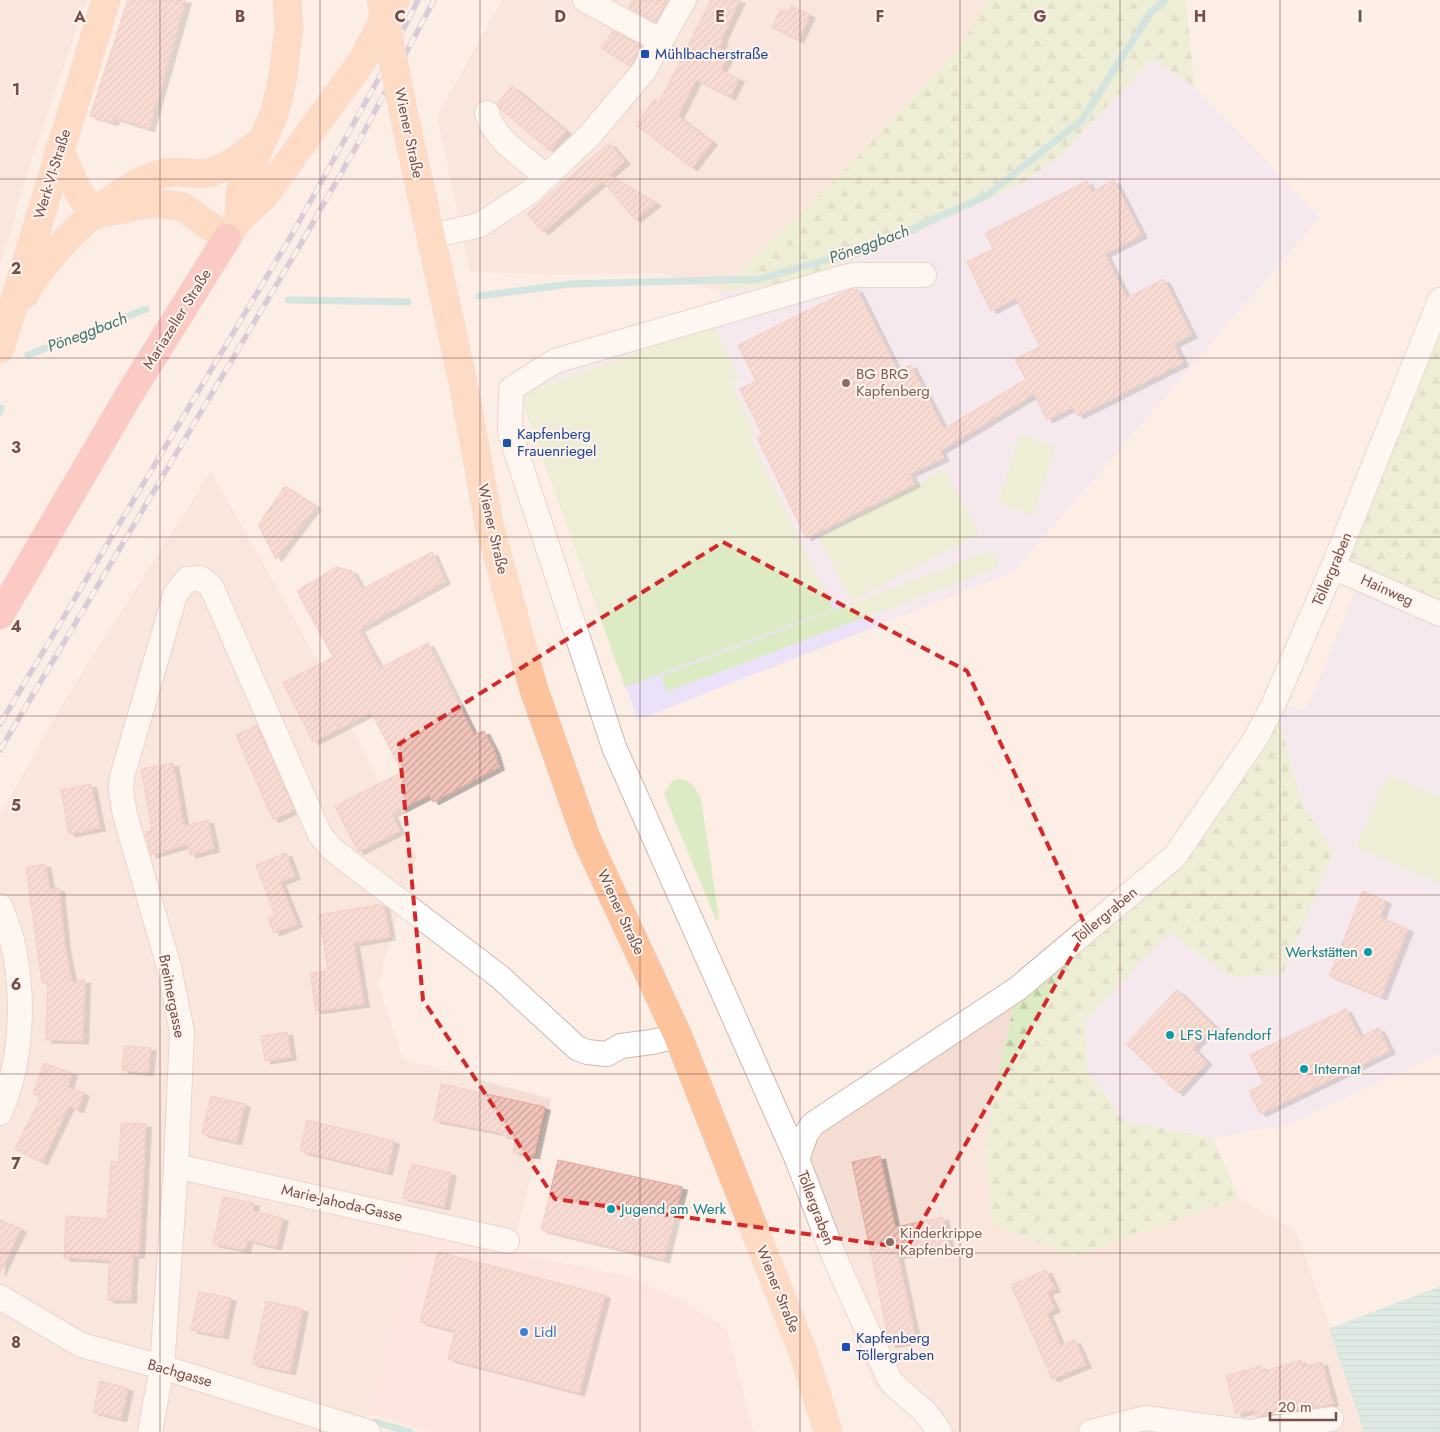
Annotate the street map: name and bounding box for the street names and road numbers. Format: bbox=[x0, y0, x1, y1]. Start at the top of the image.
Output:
street label: Wiener Straße bbox=[389, 86, 429, 181]
street label: Werk-VI-Straße bbox=[28, 126, 76, 222]
street label: Mariazeller Straße bbox=[137, 264, 217, 373]
street label: Wiener Straße bbox=[472, 482, 514, 577]
street label: Töllergraben bbox=[1307, 529, 1357, 609]
street label: Hainweg bbox=[1357, 569, 1417, 611]
street label: Wiener Straße bbox=[592, 866, 651, 959]
street label: Töllergraben bbox=[1068, 881, 1142, 949]
street label: Breitnergasse bbox=[153, 952, 191, 1040]
street label: Töllergraben bbox=[792, 1168, 840, 1248]
street label: Marie-Jahoda-Gasse bbox=[279, 1178, 405, 1228]
street label: Wiener Straße bbox=[751, 1242, 806, 1336]
street label: Bachgasse bbox=[145, 1353, 215, 1393]

